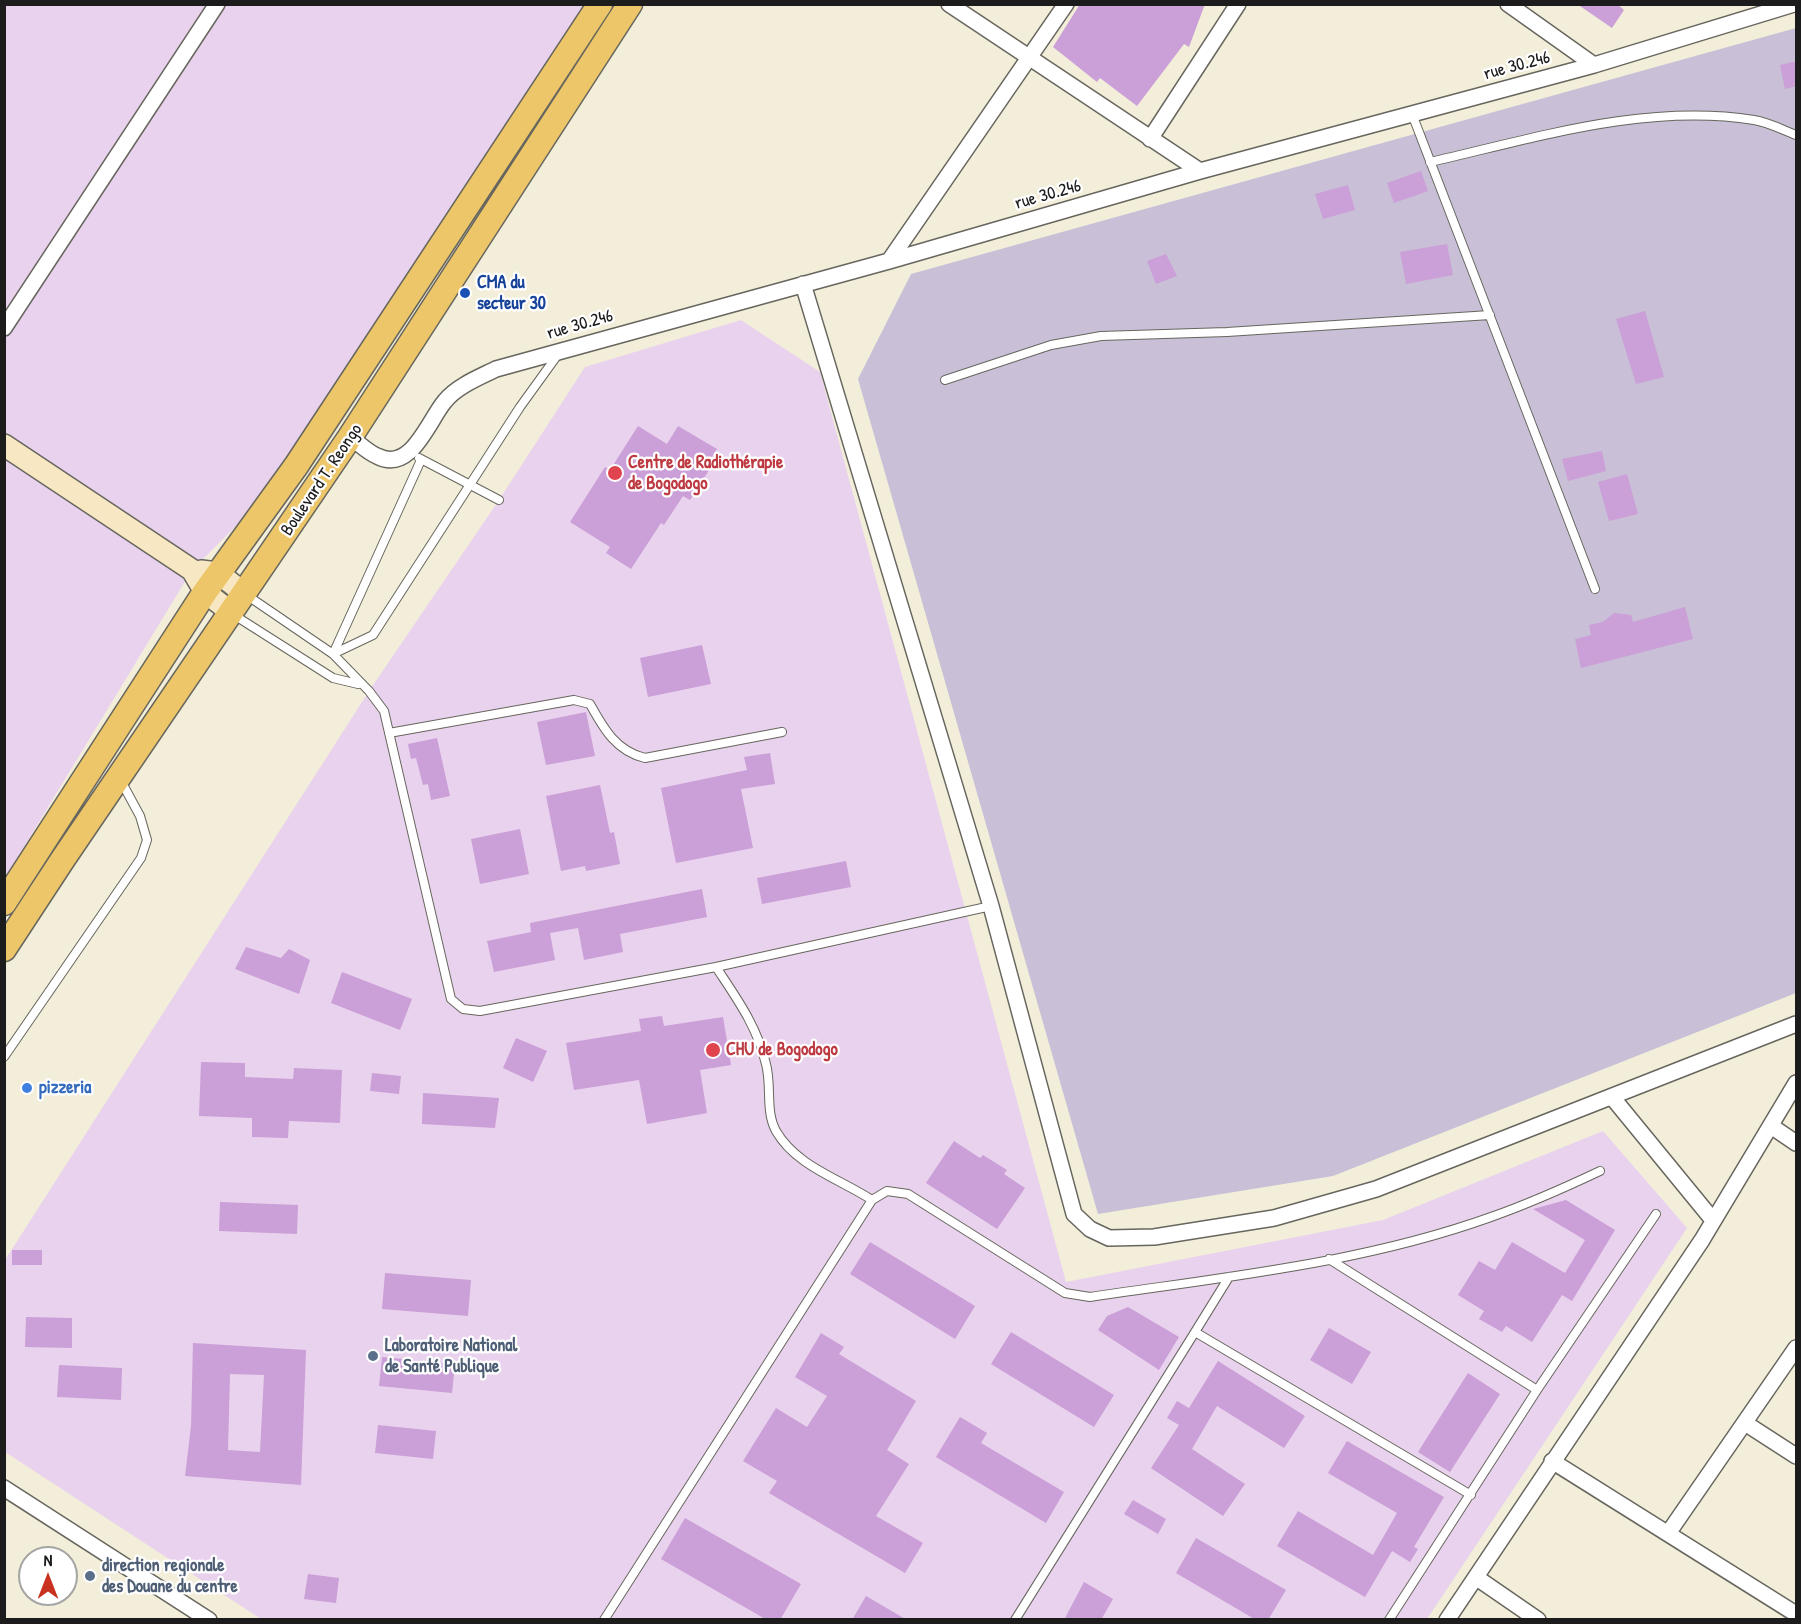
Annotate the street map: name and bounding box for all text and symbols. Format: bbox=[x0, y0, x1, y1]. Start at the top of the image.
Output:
street label: rue 30.246 bbox=[1481, 47, 1553, 85]
street label: rue 30.246 bbox=[1012, 175, 1084, 215]
place label: CMA du secteur 30 bbox=[477, 272, 546, 314]
marker: CMA du secteur 30 bbox=[458, 286, 472, 300]
street label: rue 30.246 bbox=[544, 305, 616, 345]
street label: Boulevard T. Reongo bbox=[277, 420, 367, 540]
place label: Centre de Radiothérapie de Bogodogo bbox=[628, 452, 783, 494]
marker: Centre de Radiothérapie de Bogodogo bbox=[606, 464, 624, 482]
place label: CHU de Bogodogo bbox=[726, 1039, 838, 1061]
marker: CHU de Bogodogo bbox=[704, 1041, 722, 1059]
place label: pizzeria bbox=[39, 1077, 91, 1099]
marker: pizzeria bbox=[20, 1081, 34, 1095]
place label: Laboratoire National de Santé Publique bbox=[385, 1335, 517, 1378]
marker: Laboratoire National de Santé Publique bbox=[366, 1349, 380, 1363]
north arrow bbox=[18, 1546, 78, 1606]
text: N bbox=[44, 1549, 52, 1571]
place label: direction regionale des Douane du centre bbox=[102, 1555, 238, 1598]
marker: direction regionale des Douane du centre bbox=[83, 1569, 97, 1583]

